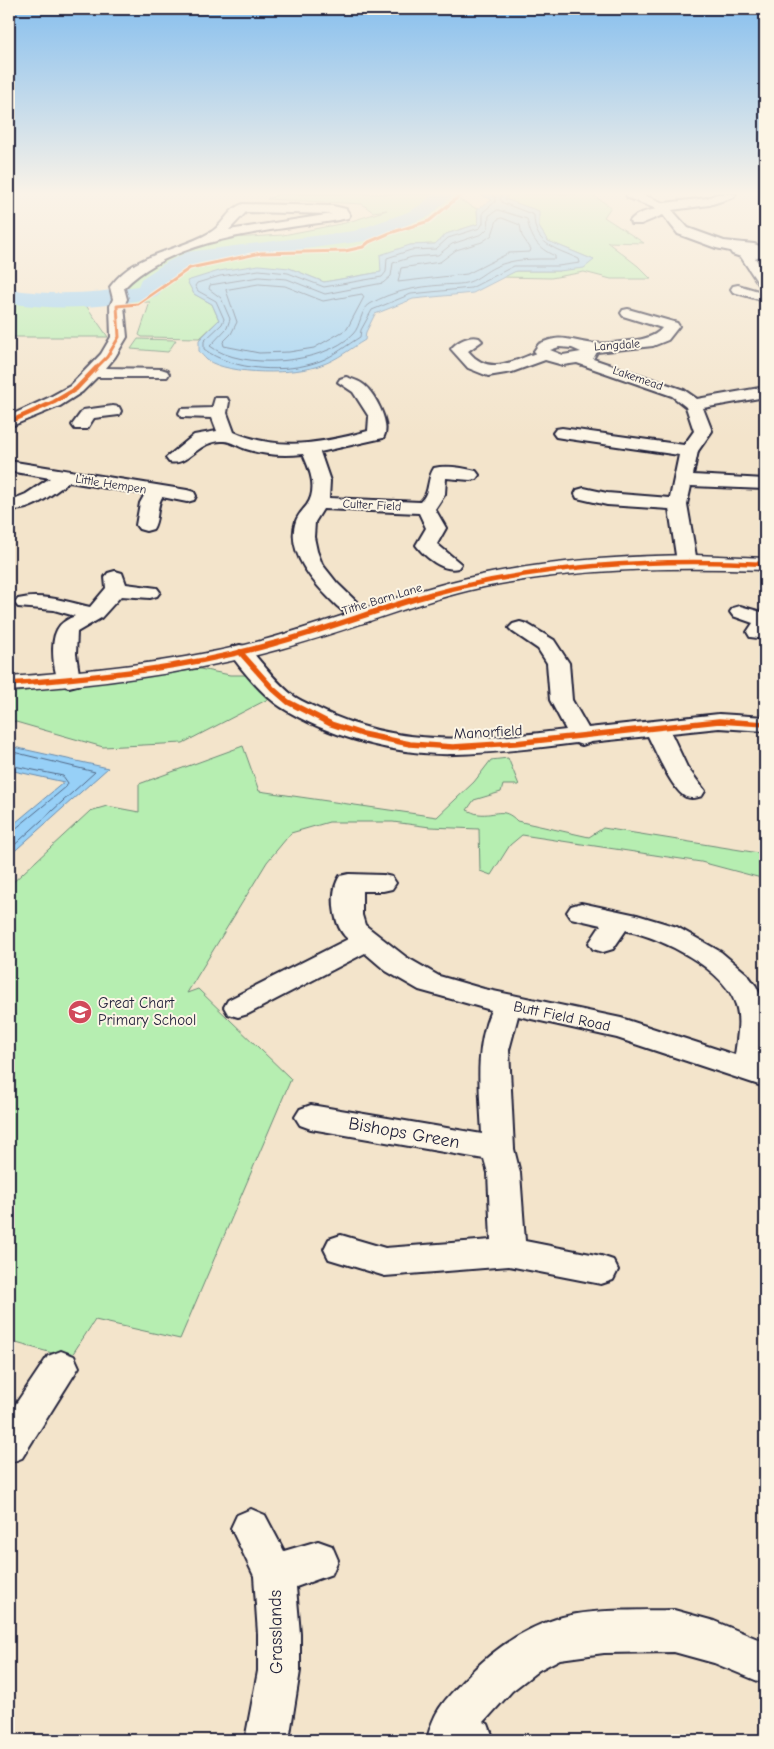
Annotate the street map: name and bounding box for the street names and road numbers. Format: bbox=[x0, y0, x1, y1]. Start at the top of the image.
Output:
street label: Langdale bbox=[593, 336, 641, 354]
street label: Lakemead bbox=[611, 363, 665, 393]
street label: Little Hempen bbox=[74, 471, 148, 497]
street label: Culter Field bbox=[342, 496, 402, 514]
street label: Tithe Barn Lane bbox=[340, 580, 424, 618]
street label: Manorfield bbox=[453, 721, 523, 743]
street label: Butt Field Road bbox=[512, 997, 612, 1035]
street label: Bishops Green bbox=[347, 1113, 461, 1153]
street label: Grasslands bbox=[265, 1590, 287, 1674]

